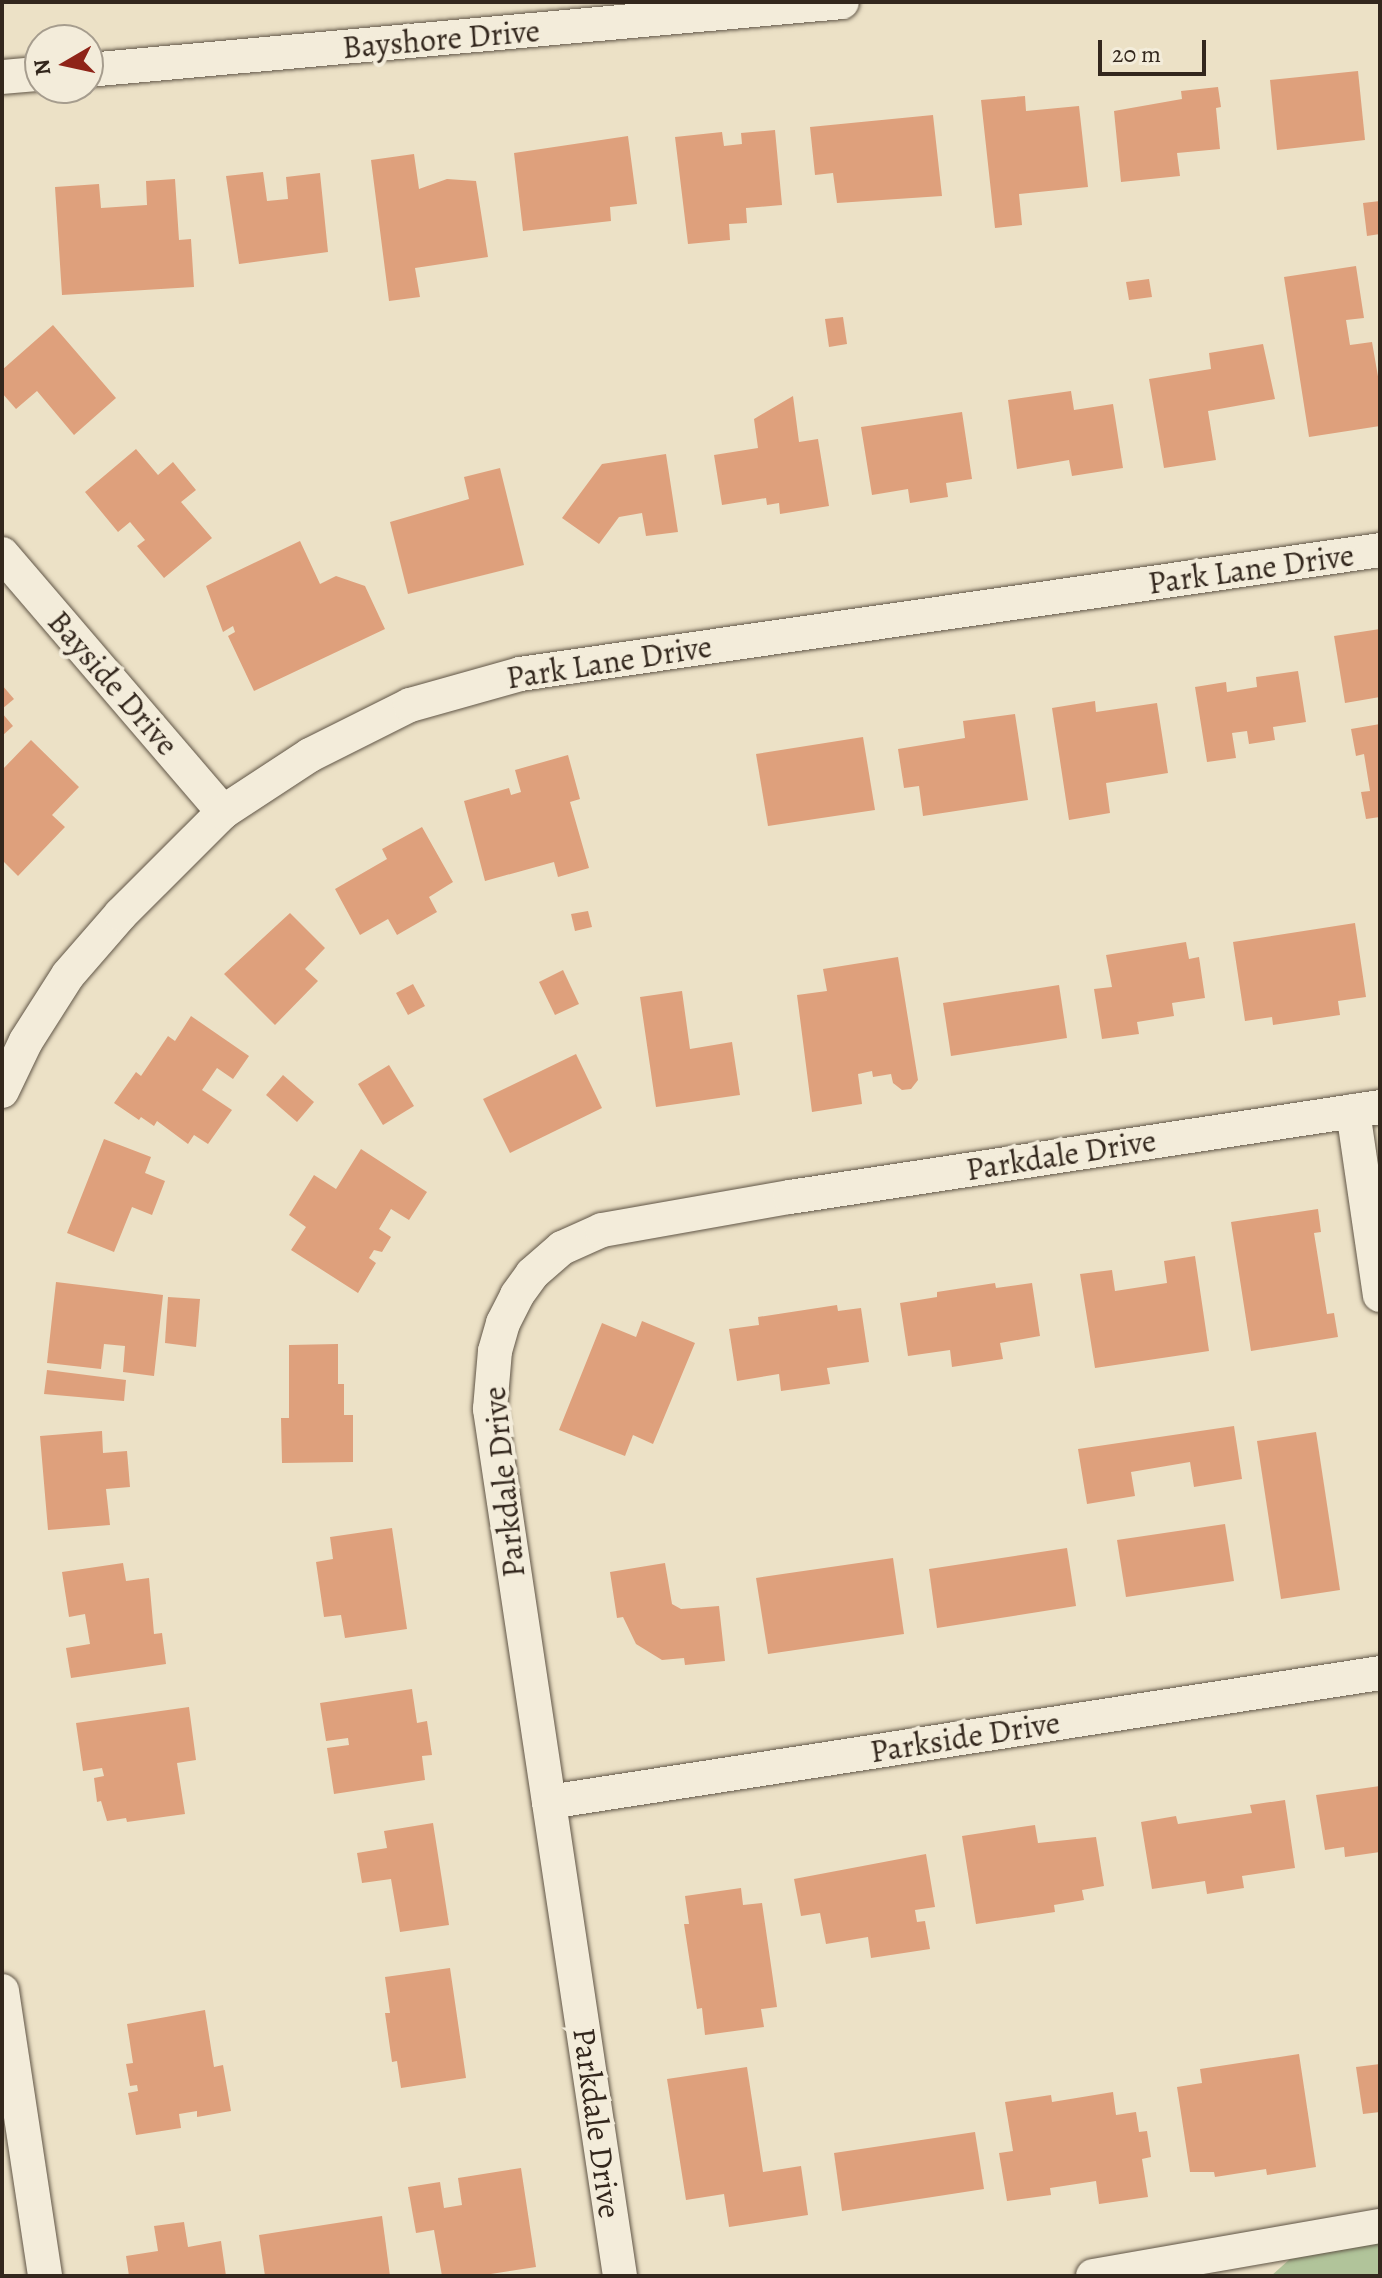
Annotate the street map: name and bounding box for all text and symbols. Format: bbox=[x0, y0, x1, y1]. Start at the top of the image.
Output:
street label: Bayshore Drive bbox=[341, 11, 541, 67]
north arrow bbox=[24, 24, 104, 104]
scale bar bbox=[1102, 24, 1210, 74]
text: 20 m bbox=[1112, 38, 1161, 70]
text: N bbox=[26, 57, 58, 78]
street label: Park Lane Drive bbox=[1146, 536, 1356, 602]
street label: Bayside Drive bbox=[40, 603, 186, 763]
street label: Park Lane Drive bbox=[503, 627, 715, 697]
street label: Parkdale Drive bbox=[963, 1121, 1159, 1189]
street label: Parkdale Drive bbox=[475, 1385, 533, 1579]
street label: Parkside Drive bbox=[867, 1703, 1063, 1771]
street label: Parkdale Drive bbox=[565, 2025, 629, 2221]

